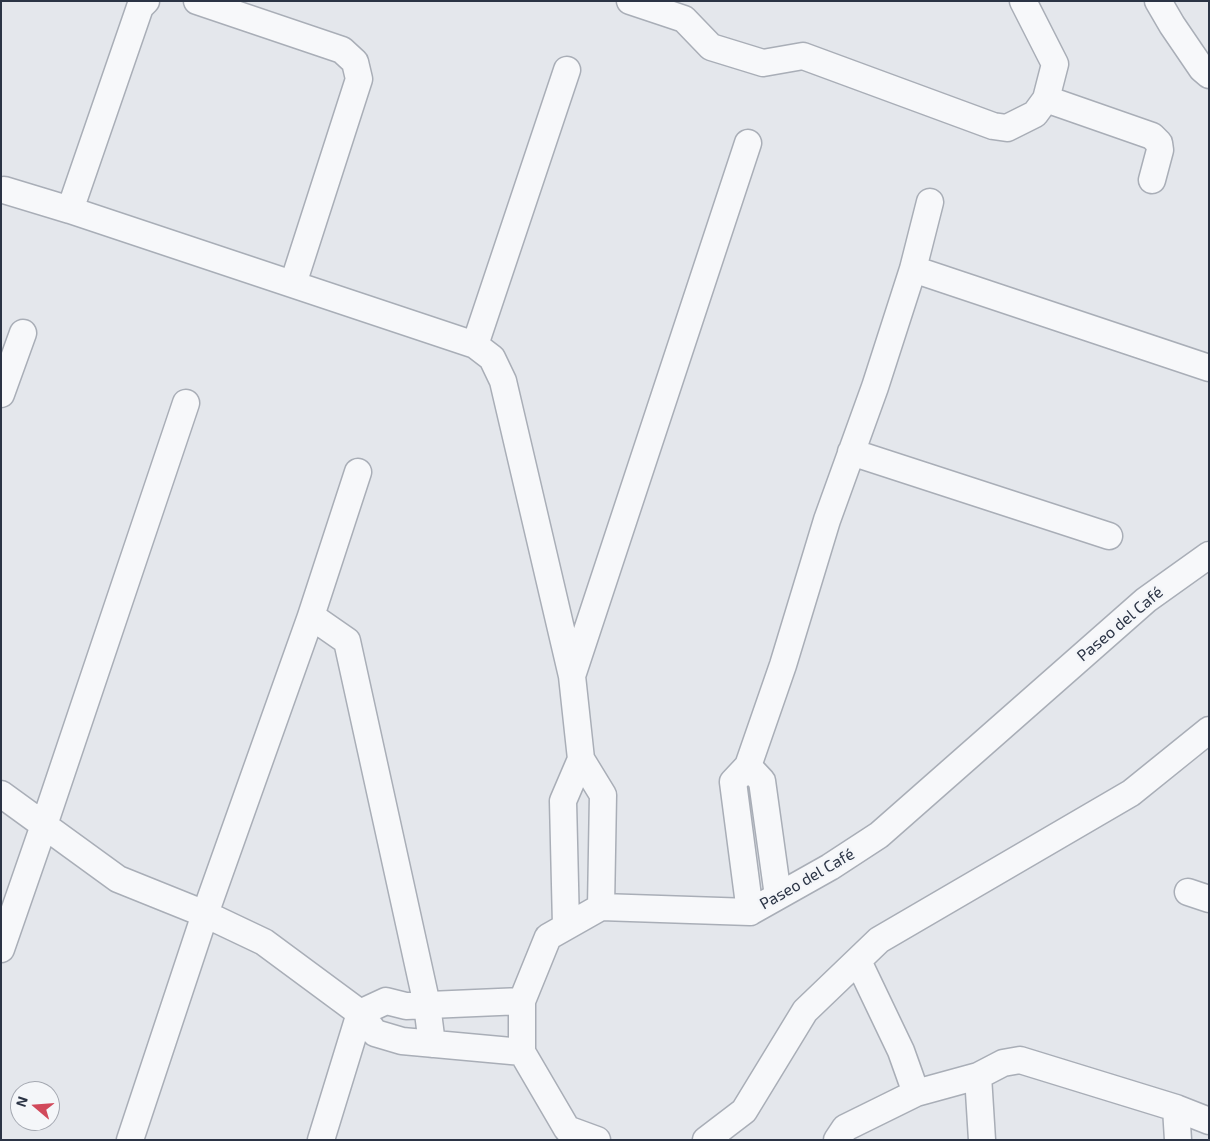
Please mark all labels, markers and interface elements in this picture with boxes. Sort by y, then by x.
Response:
street label: Paseo del Café [1073,583,1167,665]
street label: Paseo del Café [756,844,858,914]
north arrow [10,1081,60,1131]
text: N [12,1094,31,1109]

